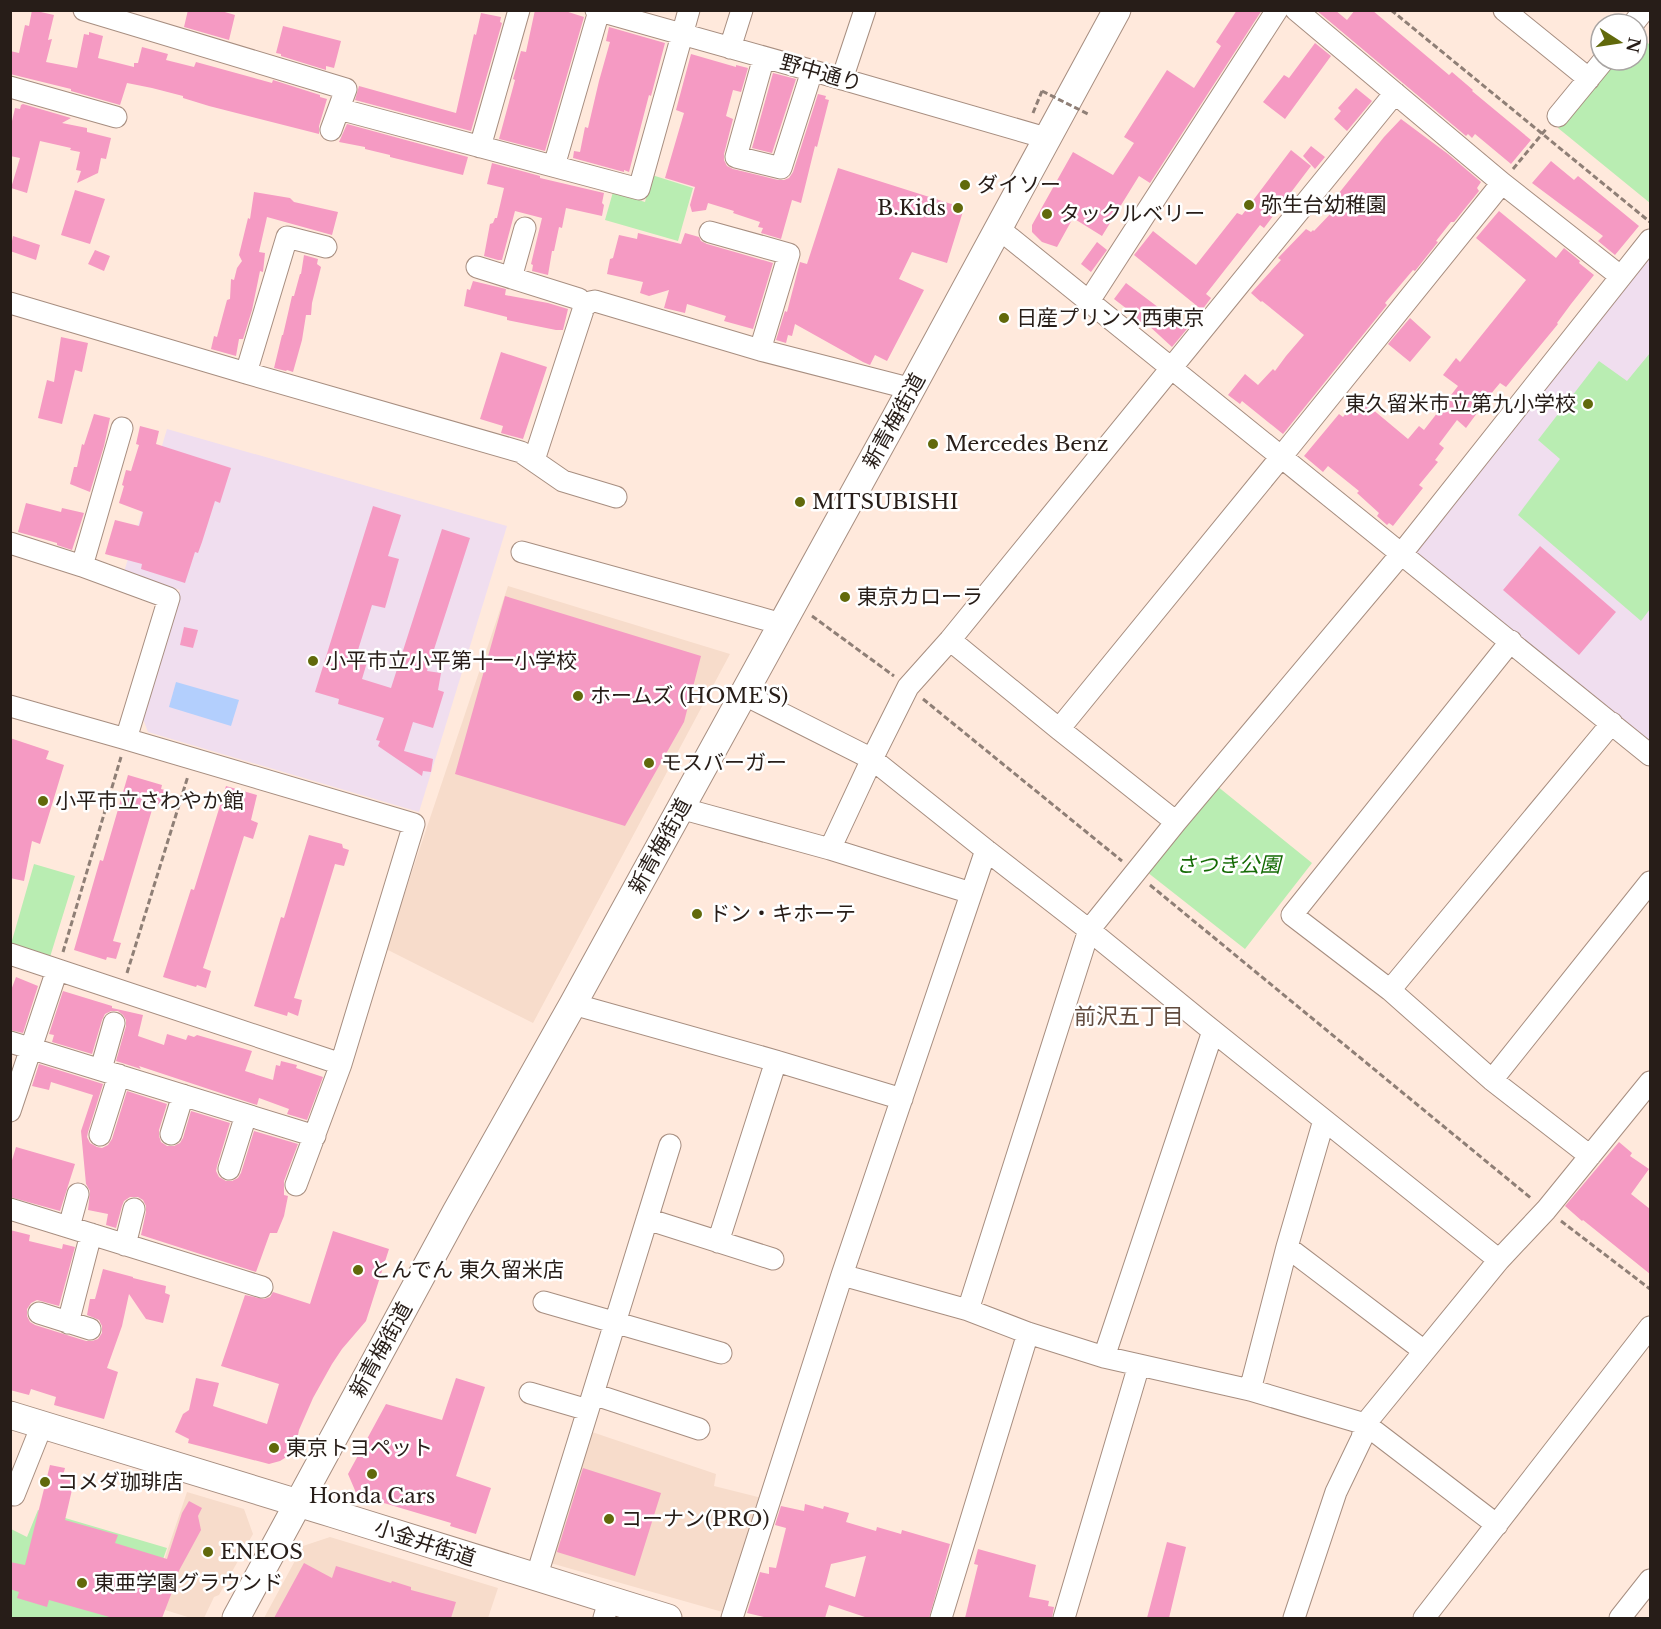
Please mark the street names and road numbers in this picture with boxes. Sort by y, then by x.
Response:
street label: 野中通り [777,49,865,97]
street label: 新青梅街道 [857,369,931,473]
street label: 新青梅街道 [623,794,697,898]
street label: 新青梅街道 [344,1298,418,1402]
street label: 小金井街道 [371,1514,479,1572]

